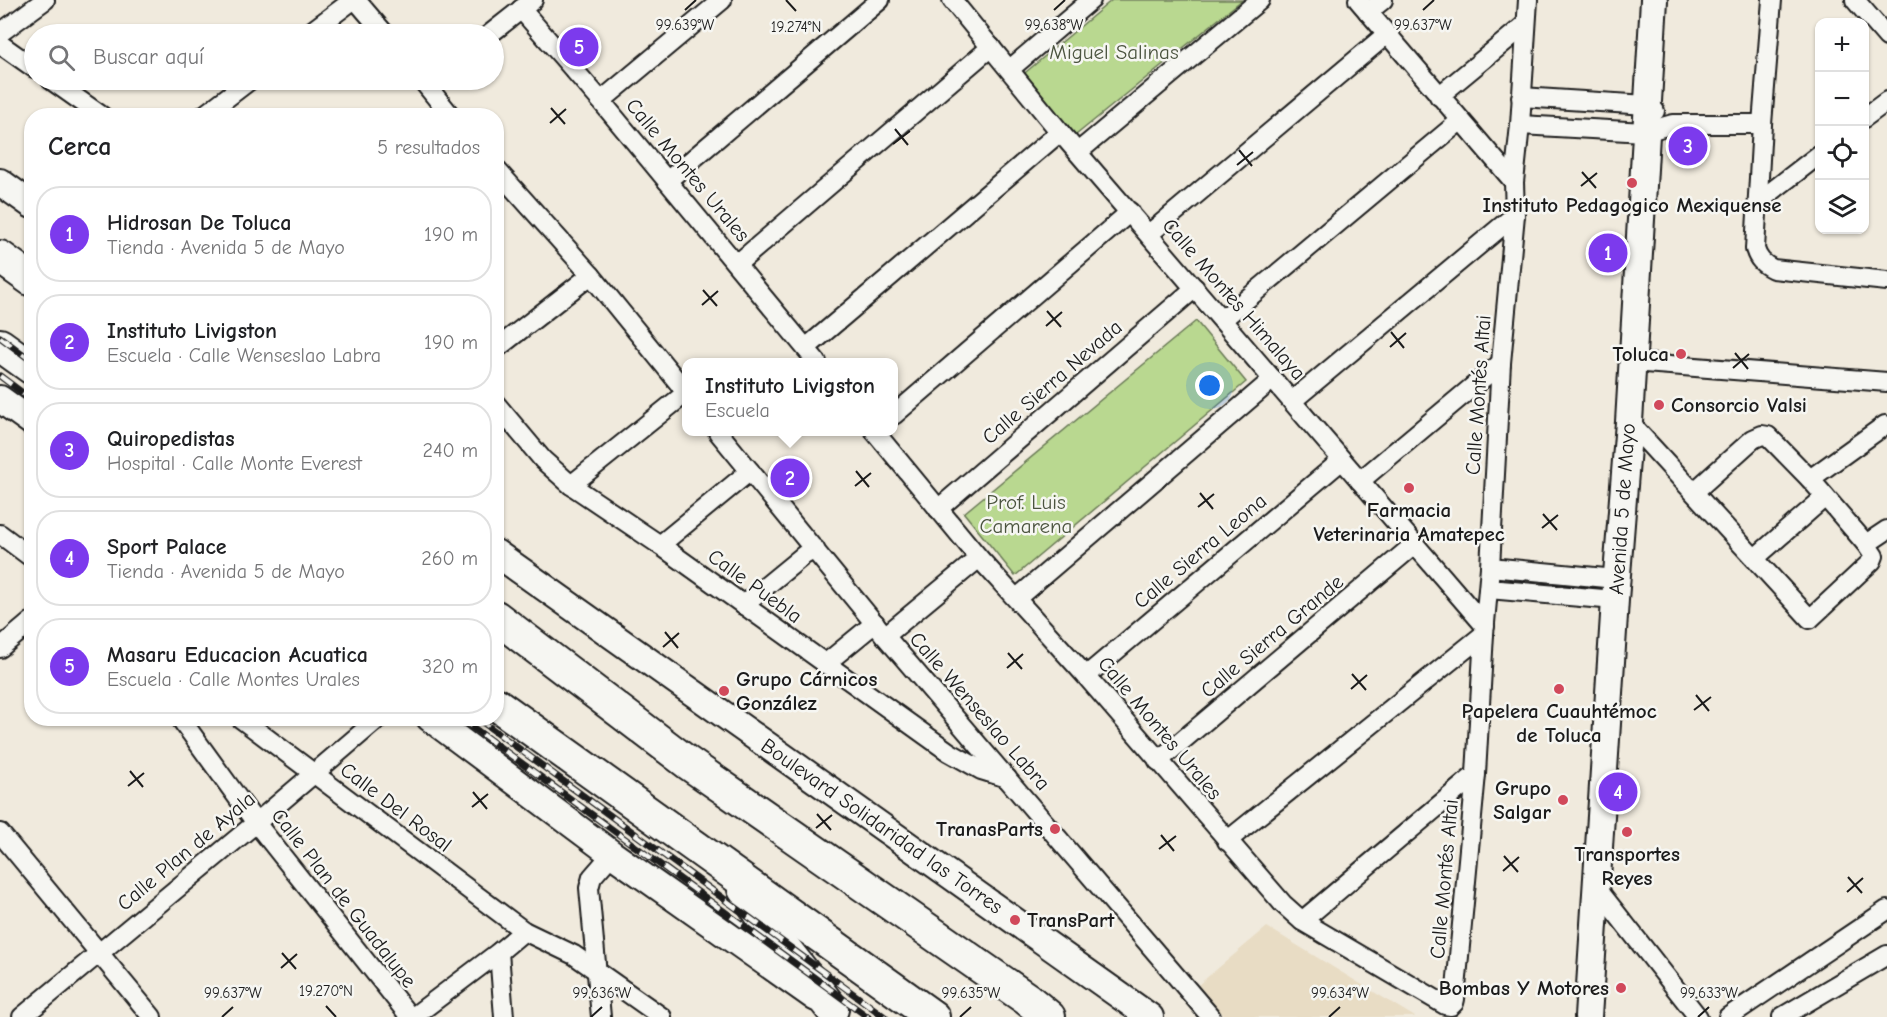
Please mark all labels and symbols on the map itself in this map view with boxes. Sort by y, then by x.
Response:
text: 99.639°W [656,16,714,34]
text: 99.638°W [1025,16,1083,34]
text: 99.637°W [1394,16,1452,34]
text: 19.274°N [771,18,821,36]
pin: 5 [560,24,598,70]
park label: Miguel Salinas [1049,40,1179,64]
street label: Calle Montes Urales [621,93,755,247]
pin: 3 [1668,124,1708,168]
marker: Instituto Pedagogico Mexiquense [1625,176,1639,190]
place label: Instituto Pedagogico Mexiquense [1482,193,1782,217]
street label: Calle Montes Himalaya [1157,213,1311,385]
pin: 1 [1588,230,1628,276]
street label: Calle Montés Altai [1460,314,1496,476]
street label: Calle Sierra Nevada [977,315,1127,449]
place label: Toluca [1612,342,1669,366]
marker: Toluca [1674,347,1688,361]
your location [1195,371,1224,400]
place label: Consorcio Valsi [1671,393,1807,417]
marker: Consorcio Valsi [1652,398,1666,412]
street label: Avenida 5 de Mayo [1604,422,1640,596]
pin: 2 [770,456,810,500]
marker: Farmacia Veterinaria Amatepec [1402,481,1416,495]
street label: Calle Sierra Leona [1129,489,1271,613]
park label: Prof. Luis Camarena [980,490,1072,538]
place label: Farmacia Veterinaria Amatepec [1313,498,1505,546]
street label: Calle Puebla [703,544,807,628]
street label: Calle Sierra Grande [1196,569,1348,703]
street label: Calle Wenseslao Labra [905,627,1055,795]
street label: Calle Montes Urales [1093,651,1227,805]
place label: Grupo Cárnicos González [736,667,877,715]
marker: Papelera Cuauhtémoc de Toluca [1552,682,1566,696]
marker: Grupo Cárnicos González [717,684,731,698]
place label: Papelera Cuauhtémoc de Toluca [1461,699,1657,747]
street label: Boulevard Solidaridad las Torres [757,733,1007,919]
street label: Calle Del Rosal [336,757,456,857]
pin: 4 [1598,770,1638,814]
place label: Grupo Salgar [1493,776,1552,824]
street label: Calle Plan de Ayala [112,786,260,916]
marker: Grupo Salgar [1556,793,1570,807]
street label: Calle Montés Altai [1425,798,1463,960]
street label: Calle Plan de Guadalupe [267,804,421,992]
place label: TranasParts [936,817,1043,841]
marker: TranasParts [1048,822,1062,836]
marker: Transportes Reyes [1620,825,1634,839]
place label: Transportes Reyes [1574,842,1680,890]
place label: TransPart [1027,908,1116,932]
marker: TransPart [1008,913,1022,927]
place label: Bombas Y Motores [1439,976,1609,1000]
marker: Bombas Y Motores [1614,981,1628,995]
text: 19.270°N [299,982,353,1000]
text: 99.637°W [204,984,262,1002]
text: 99.636°W [573,984,631,1002]
text: 99.635°W [942,984,1000,1002]
text: 99.634°W [1311,984,1369,1002]
text: 99.633°W [1680,984,1738,1002]

